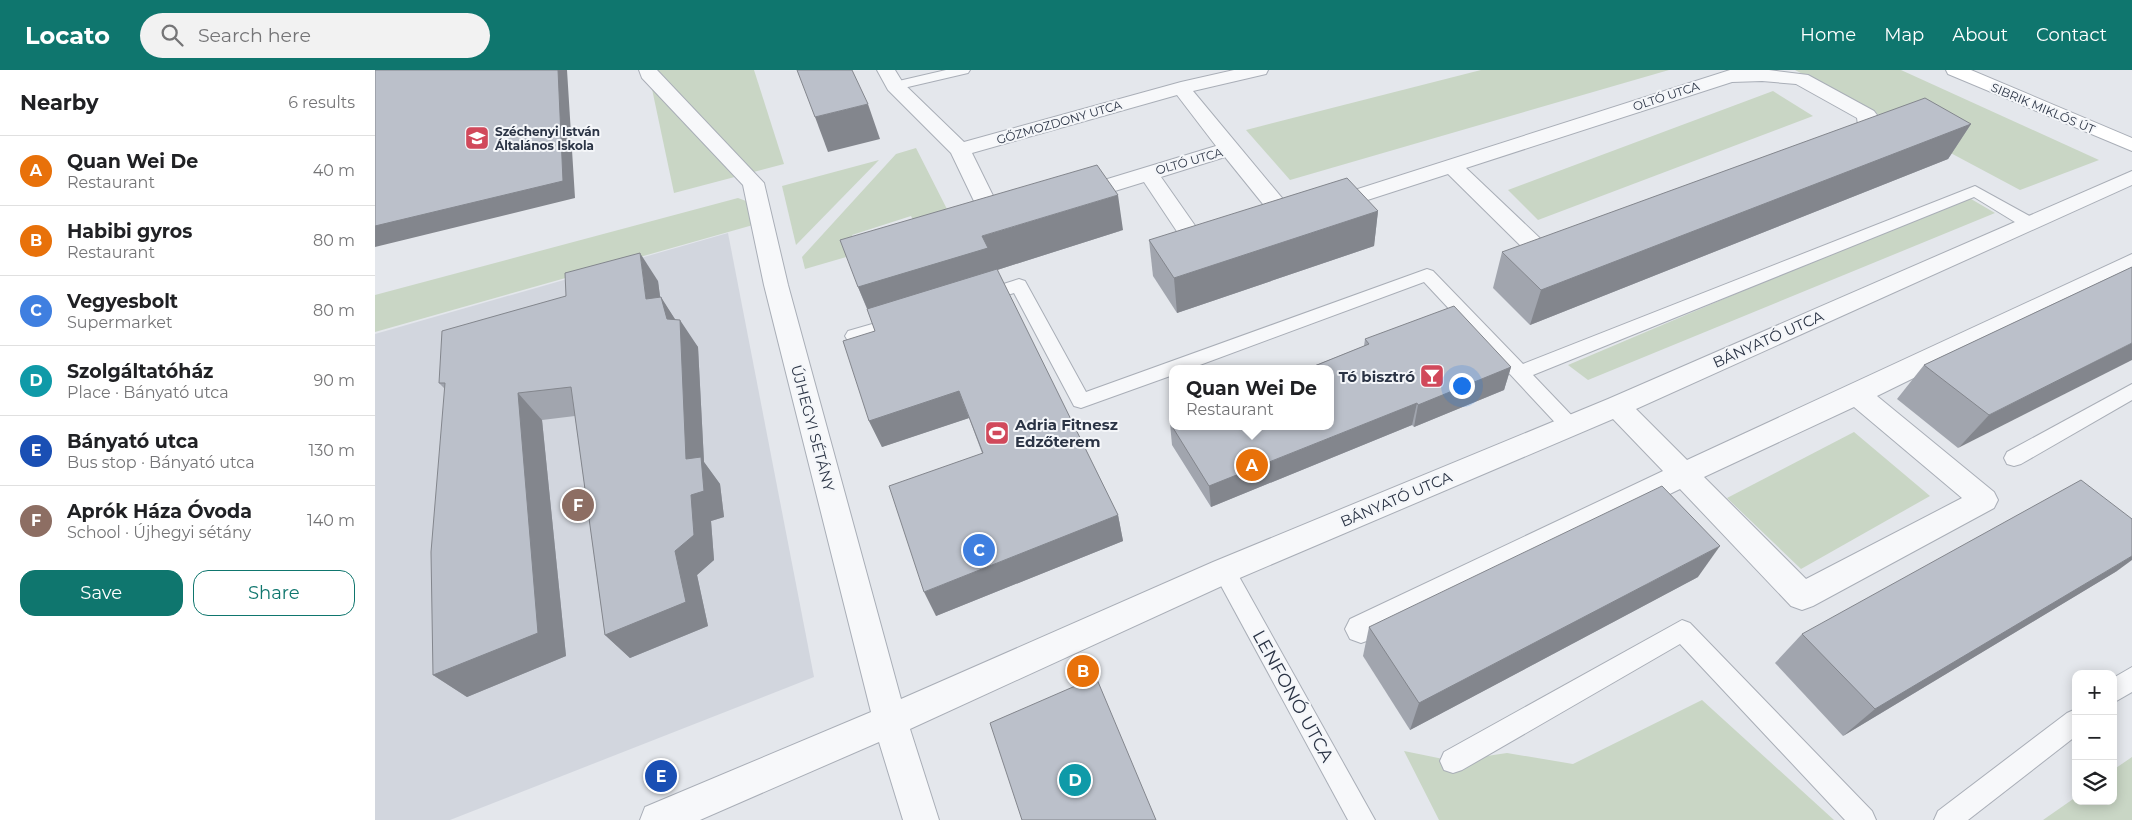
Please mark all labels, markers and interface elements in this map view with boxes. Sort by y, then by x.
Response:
search box [140,13,490,58]
text: Locato [25,21,110,50]
icon: search [158,21,186,49]
text: Search here [198,24,311,47]
text: Home [1800,24,1856,46]
text: Map [1884,24,1924,46]
text: About [1952,24,2008,46]
text: Contact [2036,24,2107,46]
street label: OLTÓ UTCA [1631,78,1702,114]
street label: SIBRIK MIKLÓS ÚT [1989,79,2097,137]
text: Nearby [20,90,99,115]
text: 6 results [288,93,355,112]
street label: GŐZMOZDONY UTCA [995,97,1124,147]
place label: Széchenyi István Általános Iskola [494,124,600,153]
school or university icon: Széchenyi István Általános Iskola [464,125,490,151]
street label: OLTÓ UTCA [1154,144,1225,178]
text: Quan Wei De [67,150,198,173]
text: A [30,161,42,180]
text: 40 m [313,161,355,180]
text: Restaurant [67,173,155,192]
text: Habibi gyros [67,220,192,243]
text: B [30,231,42,250]
text: 80 m [313,231,355,250]
text: Restaurant [67,243,155,262]
text: Vegyesbolt [67,290,178,313]
text: C [30,301,42,320]
text: 80 m [313,301,355,320]
street label: BÁNYATÓ UTCA [1710,306,1827,372]
text: Supermarket [67,313,173,332]
text: Szolgáltatóház [67,360,213,383]
street label: ÚJHEGYI SÉTÁNY [787,362,839,494]
bar icon: Tó bisztró [1419,363,1445,389]
popup [1169,365,1334,430]
place label: Tó bisztró [1339,367,1415,386]
text: D [29,371,43,390]
text: 90 m [313,371,355,390]
your location [1449,373,1475,399]
text: Quan Wei De [1186,377,1317,400]
text: Place · Bányató utca [67,383,229,402]
text: Restaurant [1186,400,1274,419]
place label: Adria Fitnesz Edzőterem [1014,415,1118,451]
sports icon: Adria Fitnesz Edzőterem [984,420,1010,446]
text: Bányató utca [67,430,199,453]
text: E [31,441,41,460]
text: 130 m [308,441,355,460]
pin: A [1236,446,1268,484]
text: Bus stop · Bányató utca [67,453,255,472]
street label: BÁNYATÓ UTCA [1337,467,1455,531]
pin: F [562,486,594,524]
text: Aprók Háza Óvoda [67,500,252,523]
text: F [31,511,41,530]
text: 140 m [307,511,355,530]
text: School · Újhegyi sétány [67,523,251,542]
pin: C [963,531,995,569]
button: Save [20,570,183,616]
button: Share [193,570,355,616]
street label: LENFONÓ UTCA [1248,626,1338,766]
pin: B [1067,652,1099,690]
map controls [2072,670,2117,805]
button: + [2072,670,2117,715]
button: − [2072,715,2117,760]
pin: E [645,757,677,795]
button: layers [2072,760,2117,805]
pin: D [1059,761,1091,799]

